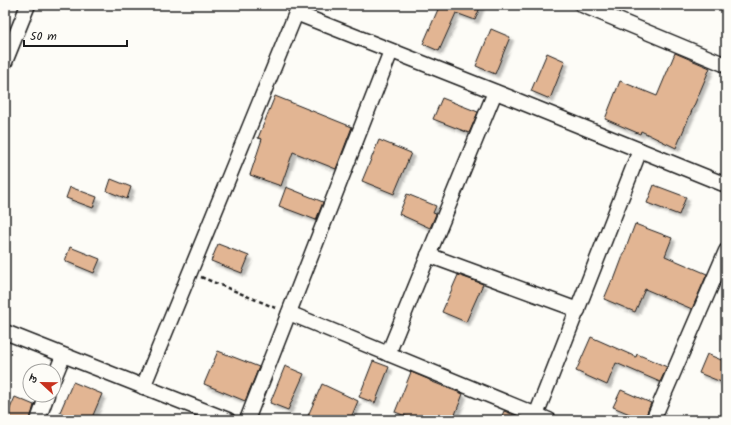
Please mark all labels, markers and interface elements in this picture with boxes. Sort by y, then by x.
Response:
scale bar [24,22,127,48]
text: 50 m [30,27,57,46]
north arrow [22,363,62,403]
text: उ [24,371,44,386]

